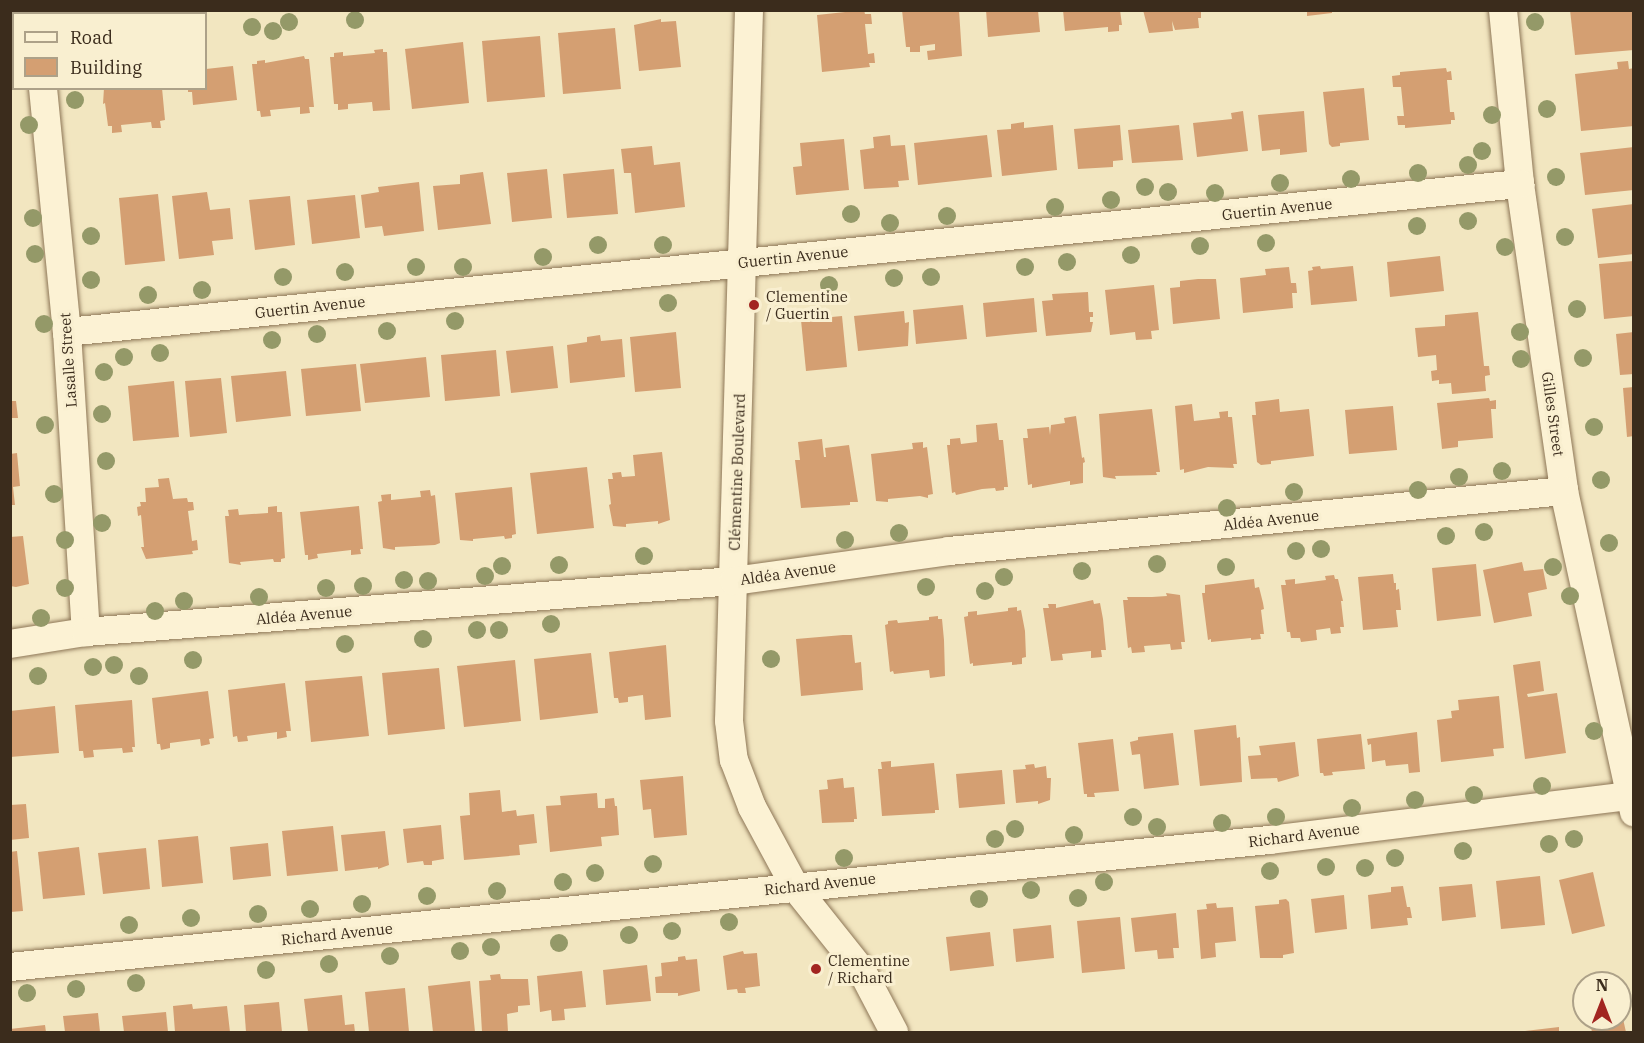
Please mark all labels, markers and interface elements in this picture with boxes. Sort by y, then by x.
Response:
legend [12,12,207,90]
text: Road [70,26,113,49]
text: Building [70,56,142,79]
street label: Guertin Avenue [1221,194,1333,224]
street label: Guertin Avenue [737,242,849,272]
place label: Clementine / Guertin [766,287,848,322]
street label: Guertin Avenue [254,292,366,322]
marker: Clementine / Guertin [747,298,761,312]
street label: Lasalle Street [56,312,80,408]
street label: Gilles Street [1538,370,1568,458]
street label: Clémentine Boulevard [725,393,749,551]
street label: Aldéa Avenue [1222,506,1320,534]
street label: Aldéa Avenue [739,557,837,589]
street label: Aldéa Avenue [255,602,353,628]
street label: Richard Avenue [1247,819,1361,851]
street label: Richard Avenue [763,869,877,899]
street label: Richard Avenue [280,919,394,949]
place label: Clementine / Richard [828,951,910,986]
marker: Clementine / Richard [809,962,823,976]
north arrow [1572,971,1632,1031]
text: N [1596,975,1608,995]

